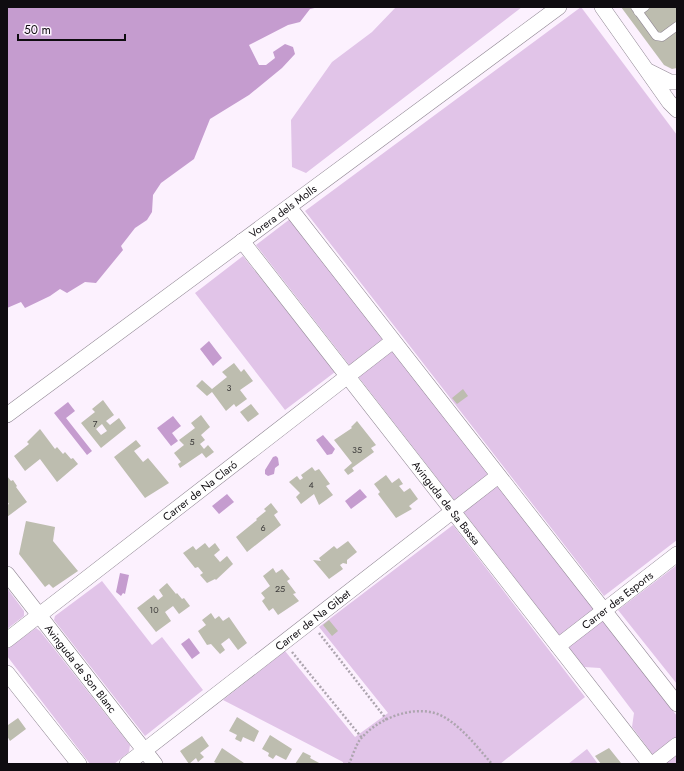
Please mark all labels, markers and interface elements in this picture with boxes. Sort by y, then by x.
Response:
scale bar [18,16,125,42]
text: 50 m [24,21,51,39]
street label: Vorera dels Molls [246,180,321,242]
house number: 3 [227,381,232,394]
house number: 7 [93,417,98,430]
house number: 5 [189,435,195,448]
house number: 35 [352,443,362,456]
street label: Carrer de Na Claró [159,457,241,525]
street label: Avinguda de Sa Bassa [408,457,484,548]
house number: 4 [308,478,314,491]
house number: 6 [260,521,266,534]
street label: Carrer des Esports [578,567,657,633]
house number: 25 [275,582,285,595]
street label: Carrer de Na Gibet [272,585,354,654]
house number: 10 [149,603,159,616]
street label: Avinguda de Son Blanc [41,621,120,716]

